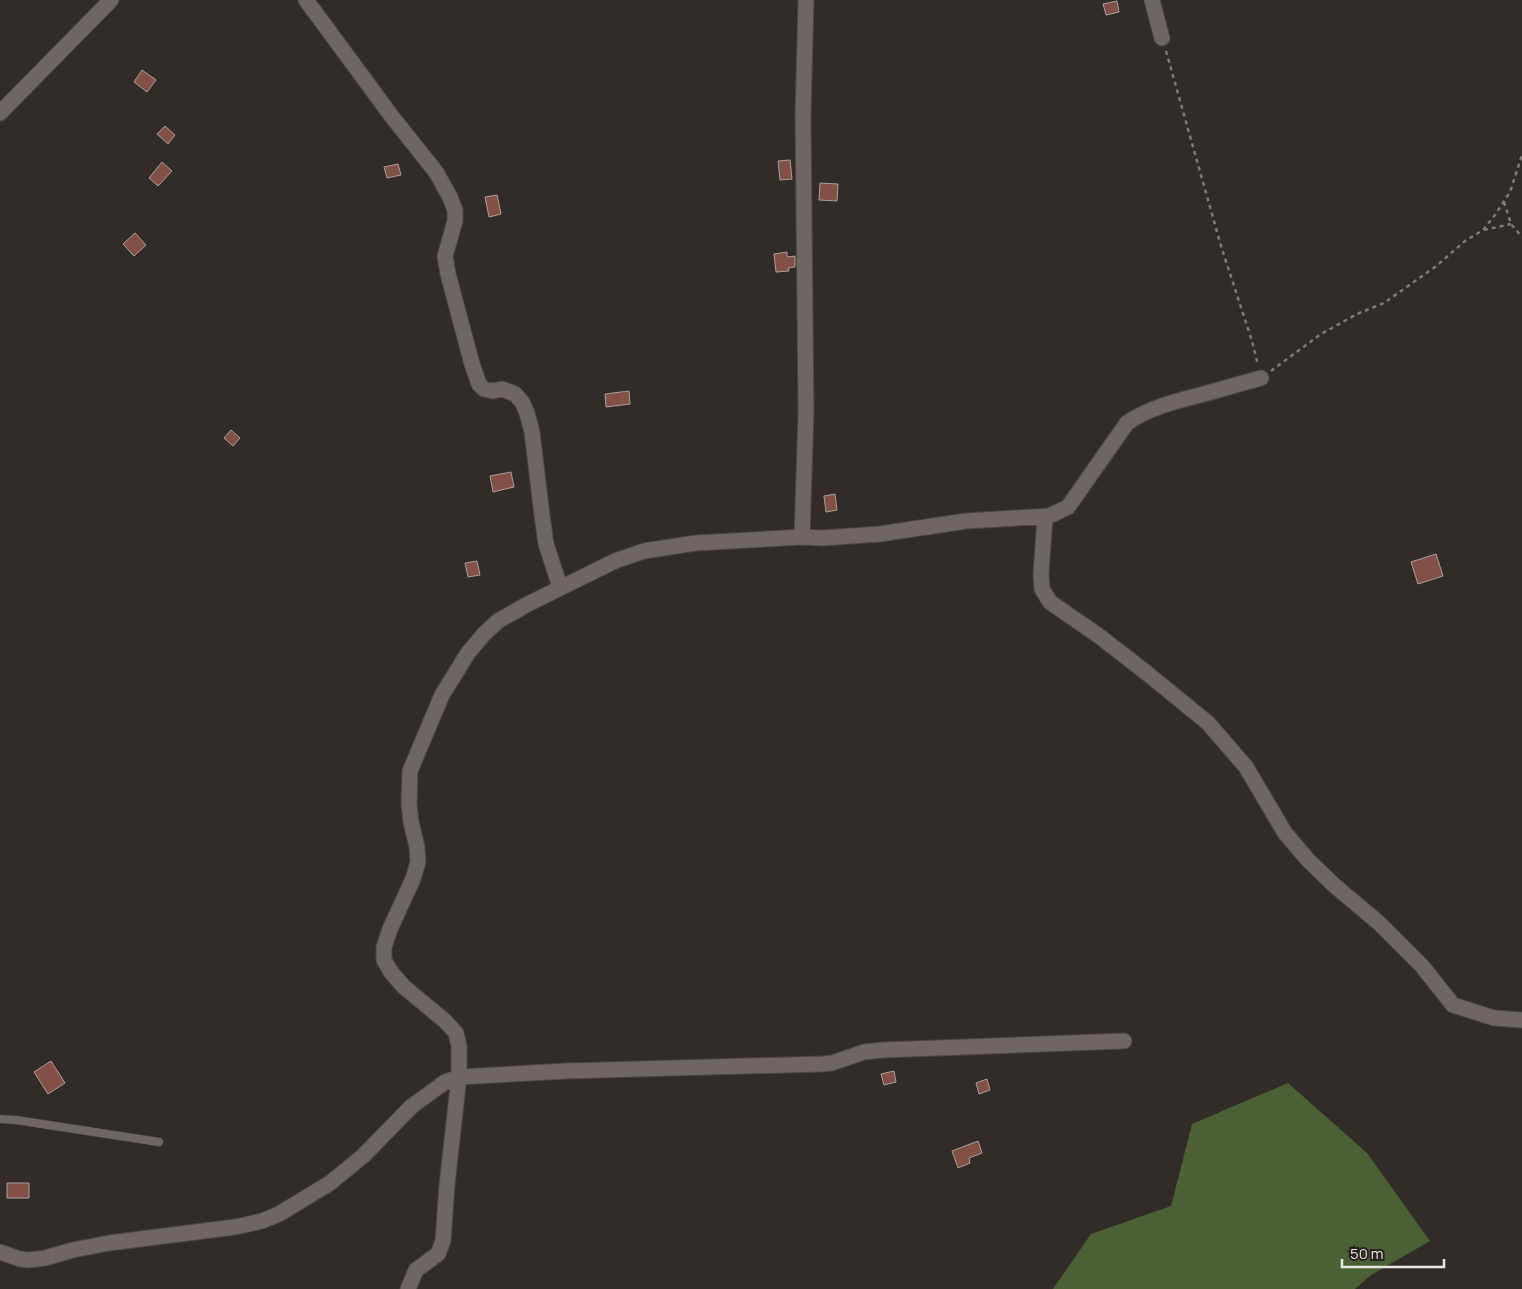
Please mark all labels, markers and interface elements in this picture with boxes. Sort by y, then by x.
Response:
scale bar [1342,1236,1444,1268]
text: 50 m [1350,1243,1384,1264]

